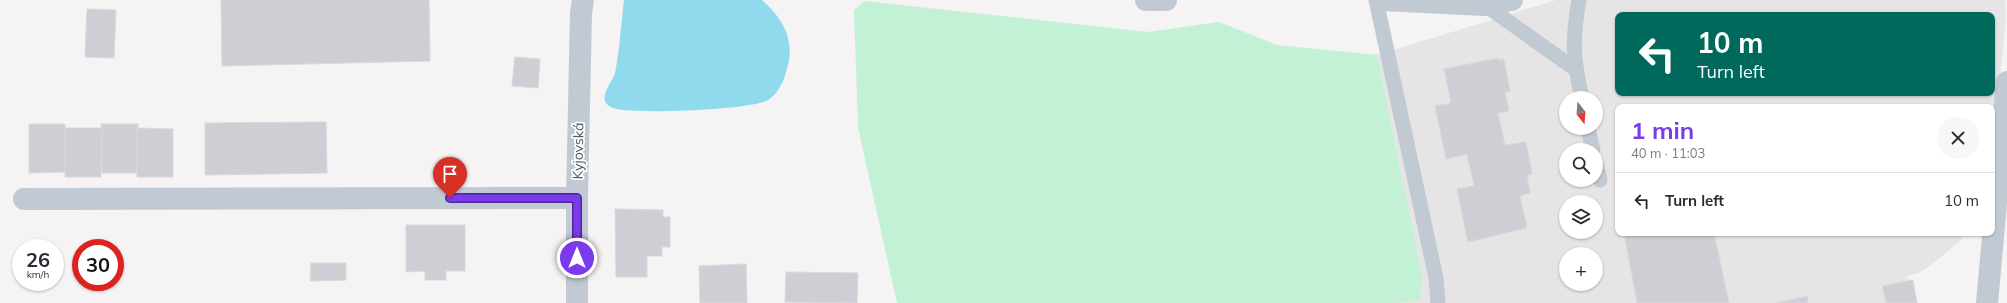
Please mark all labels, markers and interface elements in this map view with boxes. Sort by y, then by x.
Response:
text: 10 m [1697,25,1763,60]
icon: left [1631,28,1683,80]
text: Turn left [1697,60,1765,83]
north arrow [1559,91,1603,135]
map controls [1559,91,1603,291]
text: 1 min [1631,115,1694,145]
button: close [1937,117,1979,159]
street label: Kyjovská [569,122,587,180]
button: search [1559,143,1603,187]
text: 40 m · 11:03 [1631,145,1705,161]
pin [433,157,467,198]
icon: arrive [439,163,461,185]
icon: left [1631,190,1653,212]
text: Turn left [1665,191,1724,210]
text: 10 m [1944,191,1979,210]
button: layers [1559,195,1603,239]
position arrow [556,237,598,279]
speed limit sign: 30 [72,239,124,291]
text: 26 [26,247,50,272]
button: + [1559,247,1603,291]
text: km/h [27,268,49,281]

